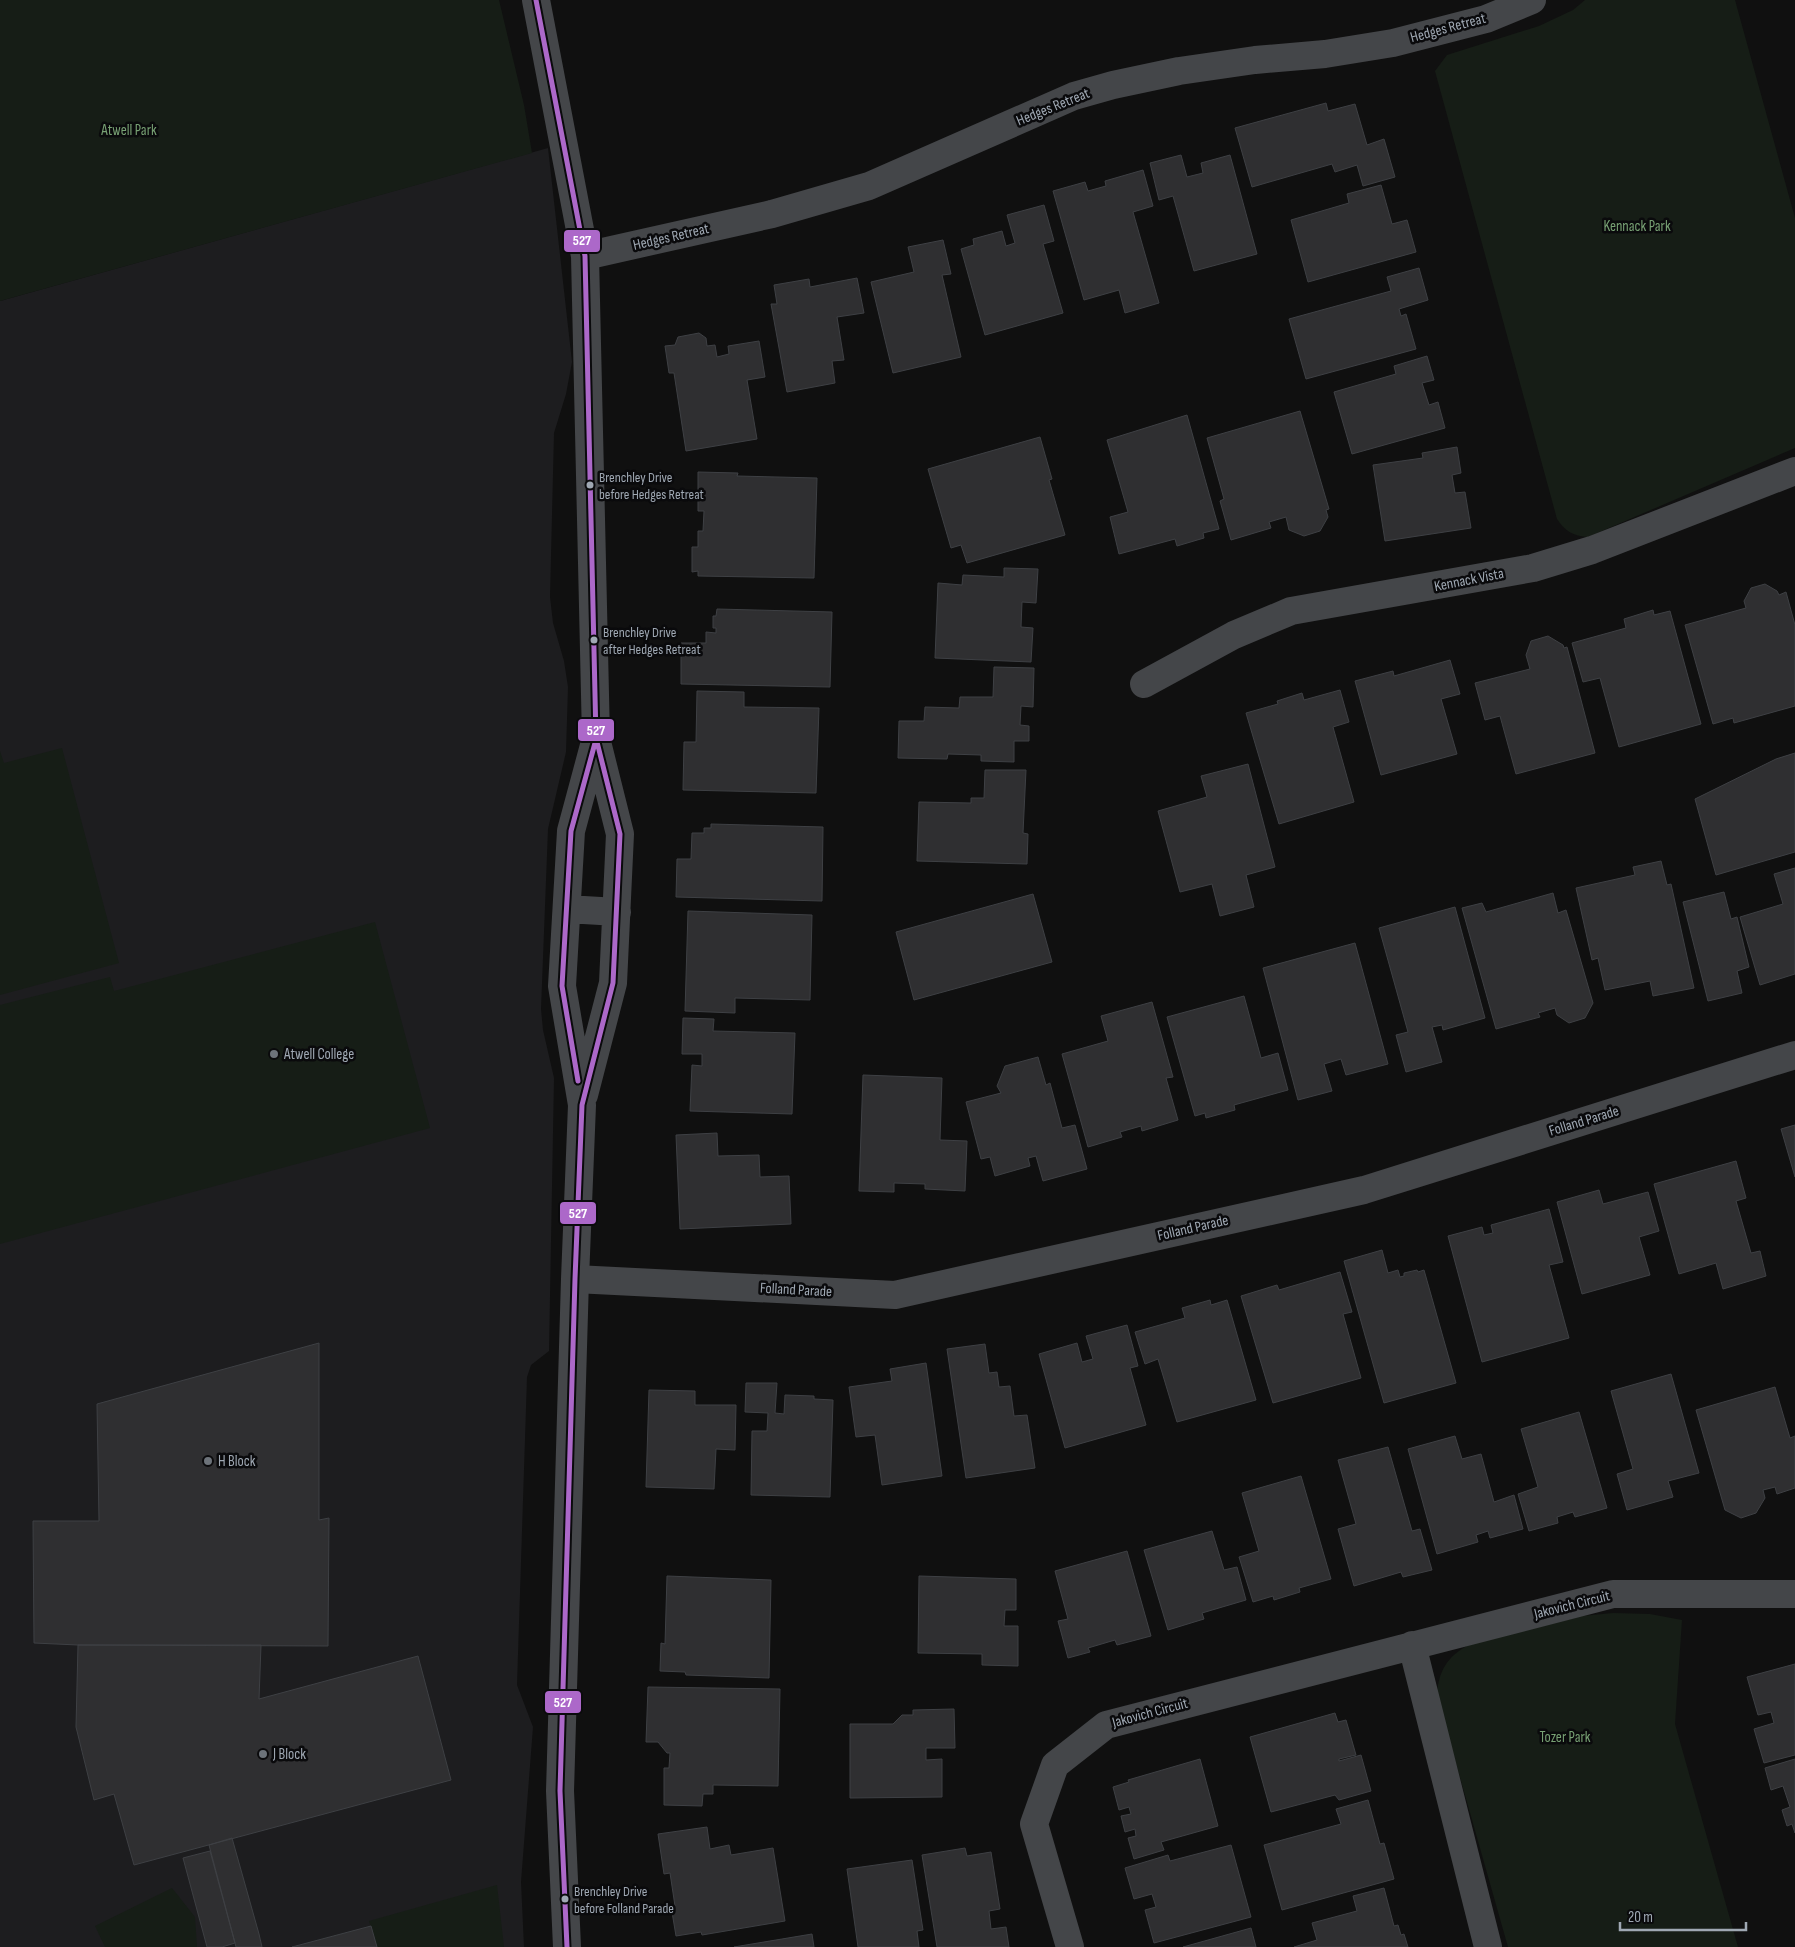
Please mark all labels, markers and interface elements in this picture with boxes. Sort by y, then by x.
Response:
street label: Hedges Retreat [1408,9,1488,47]
street label: Hedges Retreat [1014,84,1093,130]
park label: Atwell Park [100,121,157,140]
park label: Kennack Park [1603,217,1671,236]
street label: Hedges Retreat [631,219,711,255]
line badge: 527 [563,229,601,253]
text: 527 [573,232,592,249]
place label: Brenchley Drive before Hedges Retreat [599,469,704,503]
marker: Brenchley Drive before Hedges Retreat [585,480,595,490]
street label: Kennack Vista [1433,564,1506,596]
place label: Brenchley Drive after Hedges Retreat [603,624,701,658]
marker: Brenchley Drive after Hedges Retreat [589,635,599,645]
line badge: 527 [577,718,615,742]
text: 527 [587,722,606,739]
place label: Atwell College [283,1045,354,1064]
marker: Atwell College [268,1048,280,1060]
street label: Folland Parade [1547,1101,1621,1141]
line badge: 527 [559,1201,597,1225]
text: 527 [569,1205,588,1222]
street label: Folland Parade [1156,1211,1230,1245]
street label: Folland Parade [759,1279,833,1301]
place label: H Block [218,1452,256,1471]
marker: H Block [202,1455,214,1467]
street label: Jakovich Circuit [1531,1586,1612,1624]
line badge: 527 [544,1690,582,1714]
text: 527 [554,1694,573,1711]
street label: Jakovich Circuit [1109,1694,1190,1732]
park label: Tozer Park [1539,1728,1591,1747]
place label: J Block [272,1745,306,1764]
marker: J Block [257,1748,269,1760]
place label: Brenchley Drive before Folland Parade [574,1883,674,1917]
marker: Brenchley Drive before Folland Parade [560,1894,570,1904]
scale bar [1620,1900,1746,1932]
text: 20 m [1628,1908,1653,1927]

